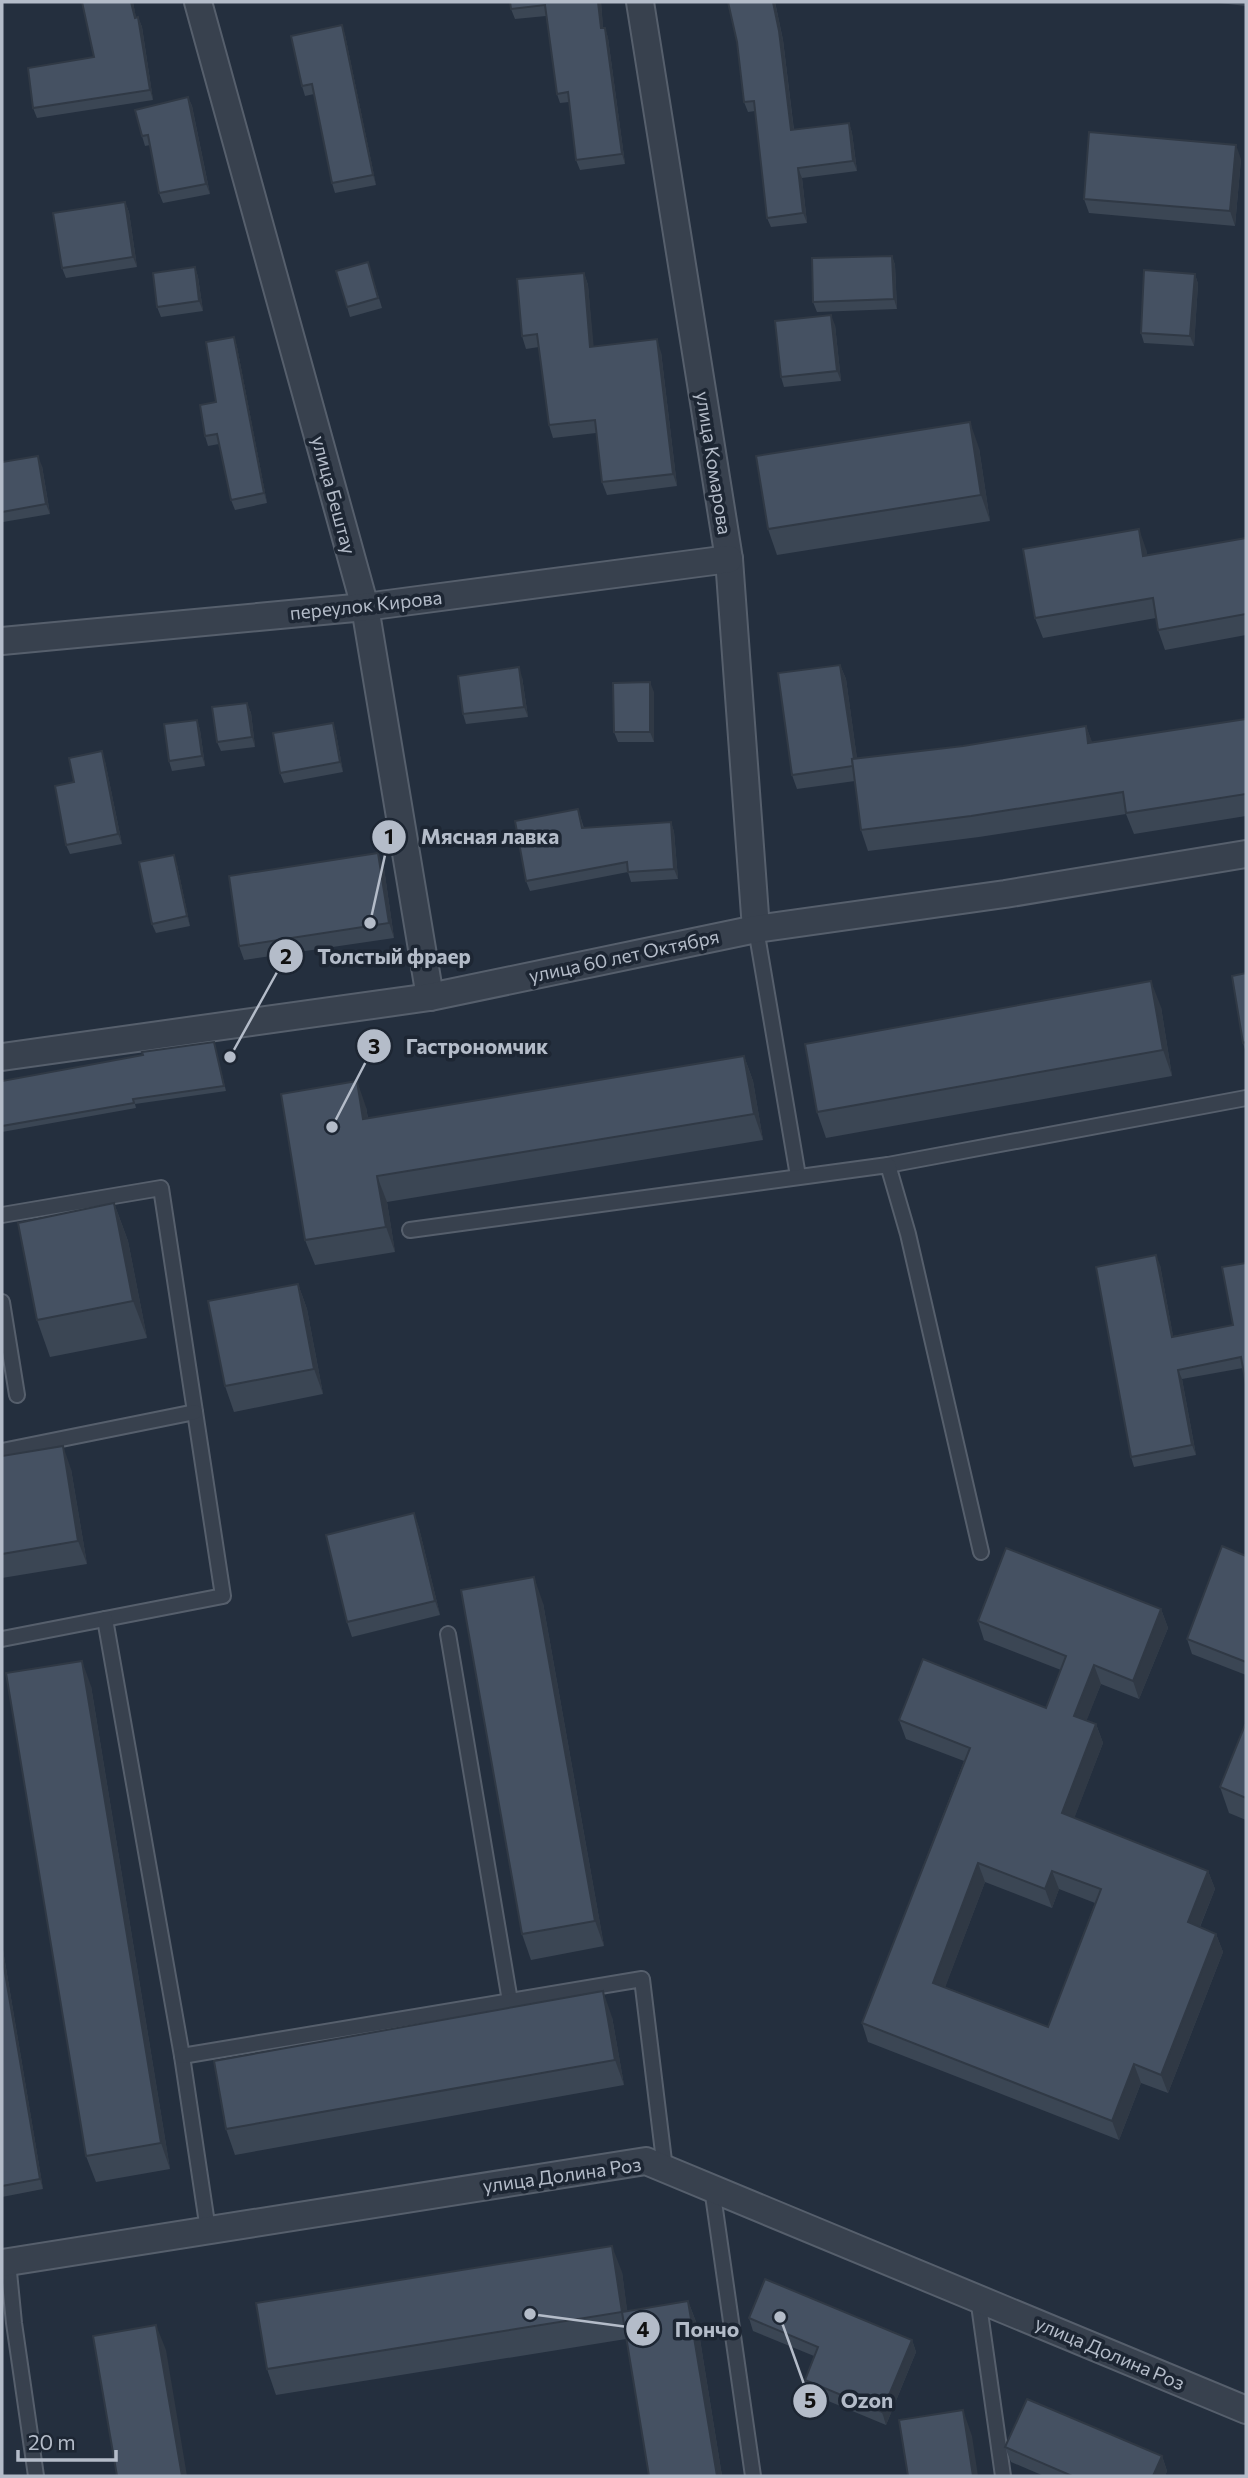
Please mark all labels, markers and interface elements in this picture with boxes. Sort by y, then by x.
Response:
street label: улица Комарова [692,390,737,536]
street label: улица Бештау [308,433,361,557]
street label: переулок Кирова [289,585,443,624]
callout: Мясная лавка [372,816,574,858]
text: 1 [384,823,394,848]
text: Мясная лавка [421,823,559,848]
street label: улица 60 лет Октября [527,924,721,987]
callout: Толстый фраер [268,935,485,977]
text: 2 [280,943,292,968]
text: Толстый фраер [317,943,471,968]
callout: Гастрономчик [357,1025,562,1067]
text: 3 [368,1033,380,1058]
text: Гастрономчик [406,1033,548,1058]
street label: улица Долина Роз [481,2152,643,2197]
callout: Пончо [626,2308,753,2350]
street label: улица Долина Роз [1032,2311,1188,2394]
text: 4 [637,2316,650,2341]
text: Пончо [675,2316,739,2341]
callout: Ozon [792,2380,908,2422]
text: 5 [804,2387,816,2412]
text: Ozon [841,2387,893,2412]
scale bar [18,2418,116,2462]
text: 20 m [28,2429,76,2454]

